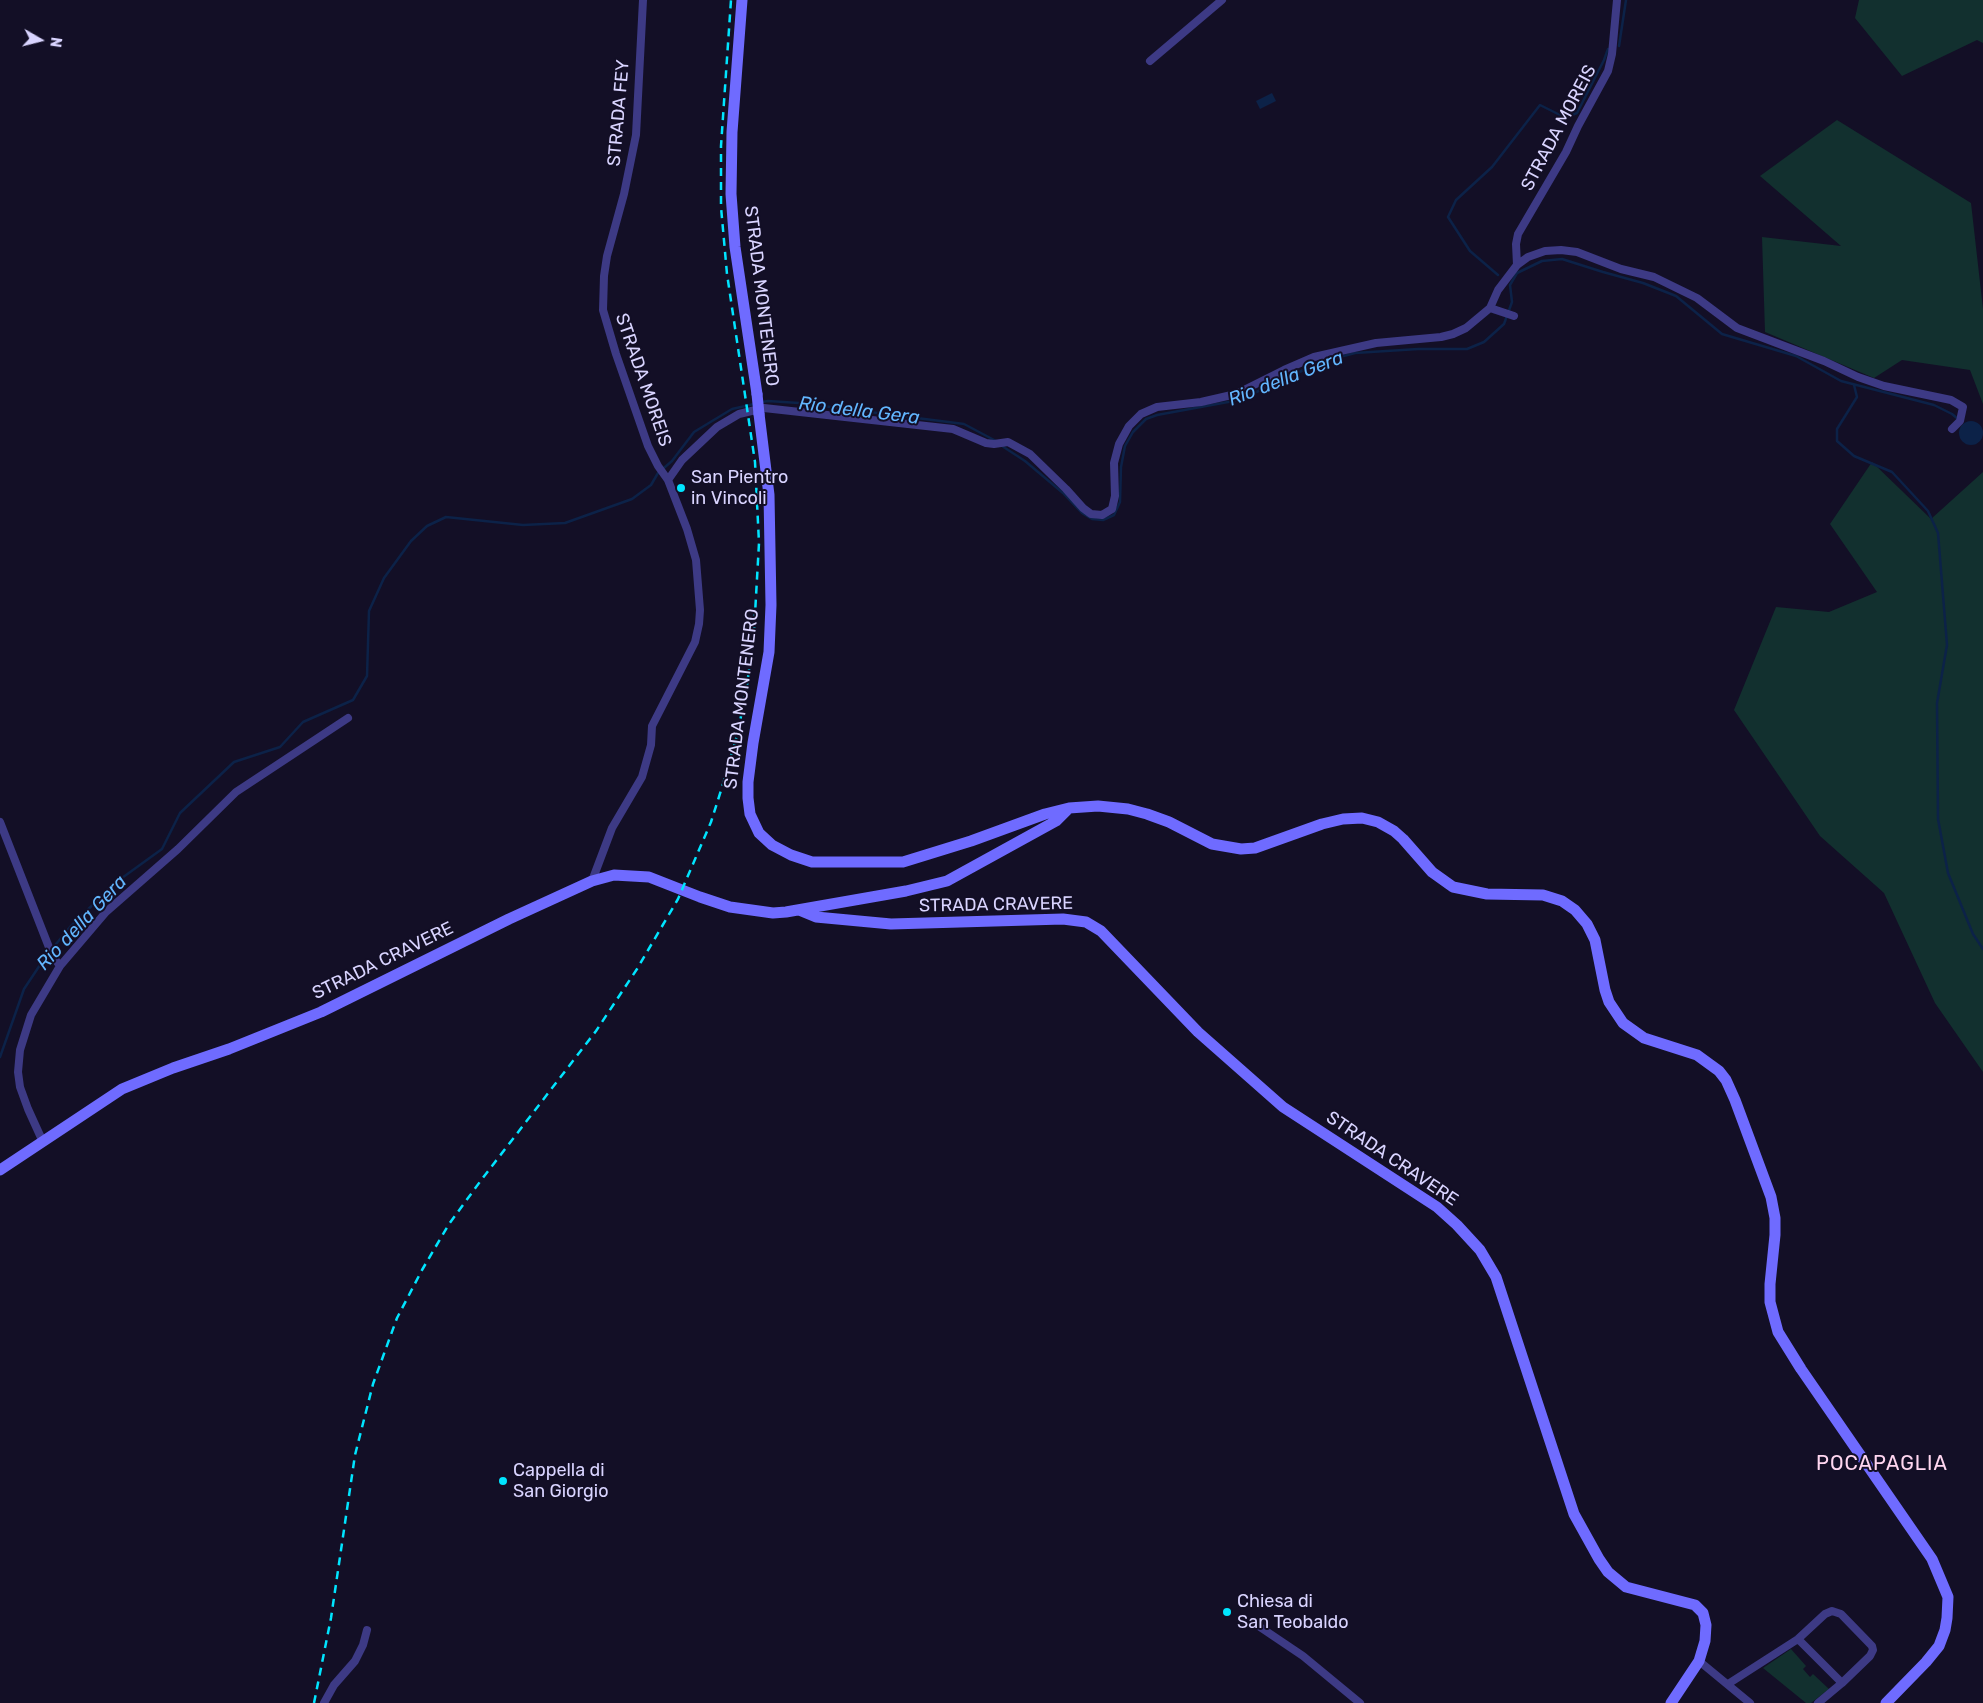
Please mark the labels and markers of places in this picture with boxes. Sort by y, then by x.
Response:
place label: San Pientro in Vincoli [691,467,788,509]
marker: San Pientro in Vincoli [675,482,687,494]
place label: Cappella di San Giorgio [513,1460,608,1502]
marker: Cappella di San Giorgio [497,1475,509,1487]
place label: Chiesa di San Teobaldo [1237,1591,1349,1634]
marker: Chiesa di San Teobaldo [1221,1606,1233,1618]

